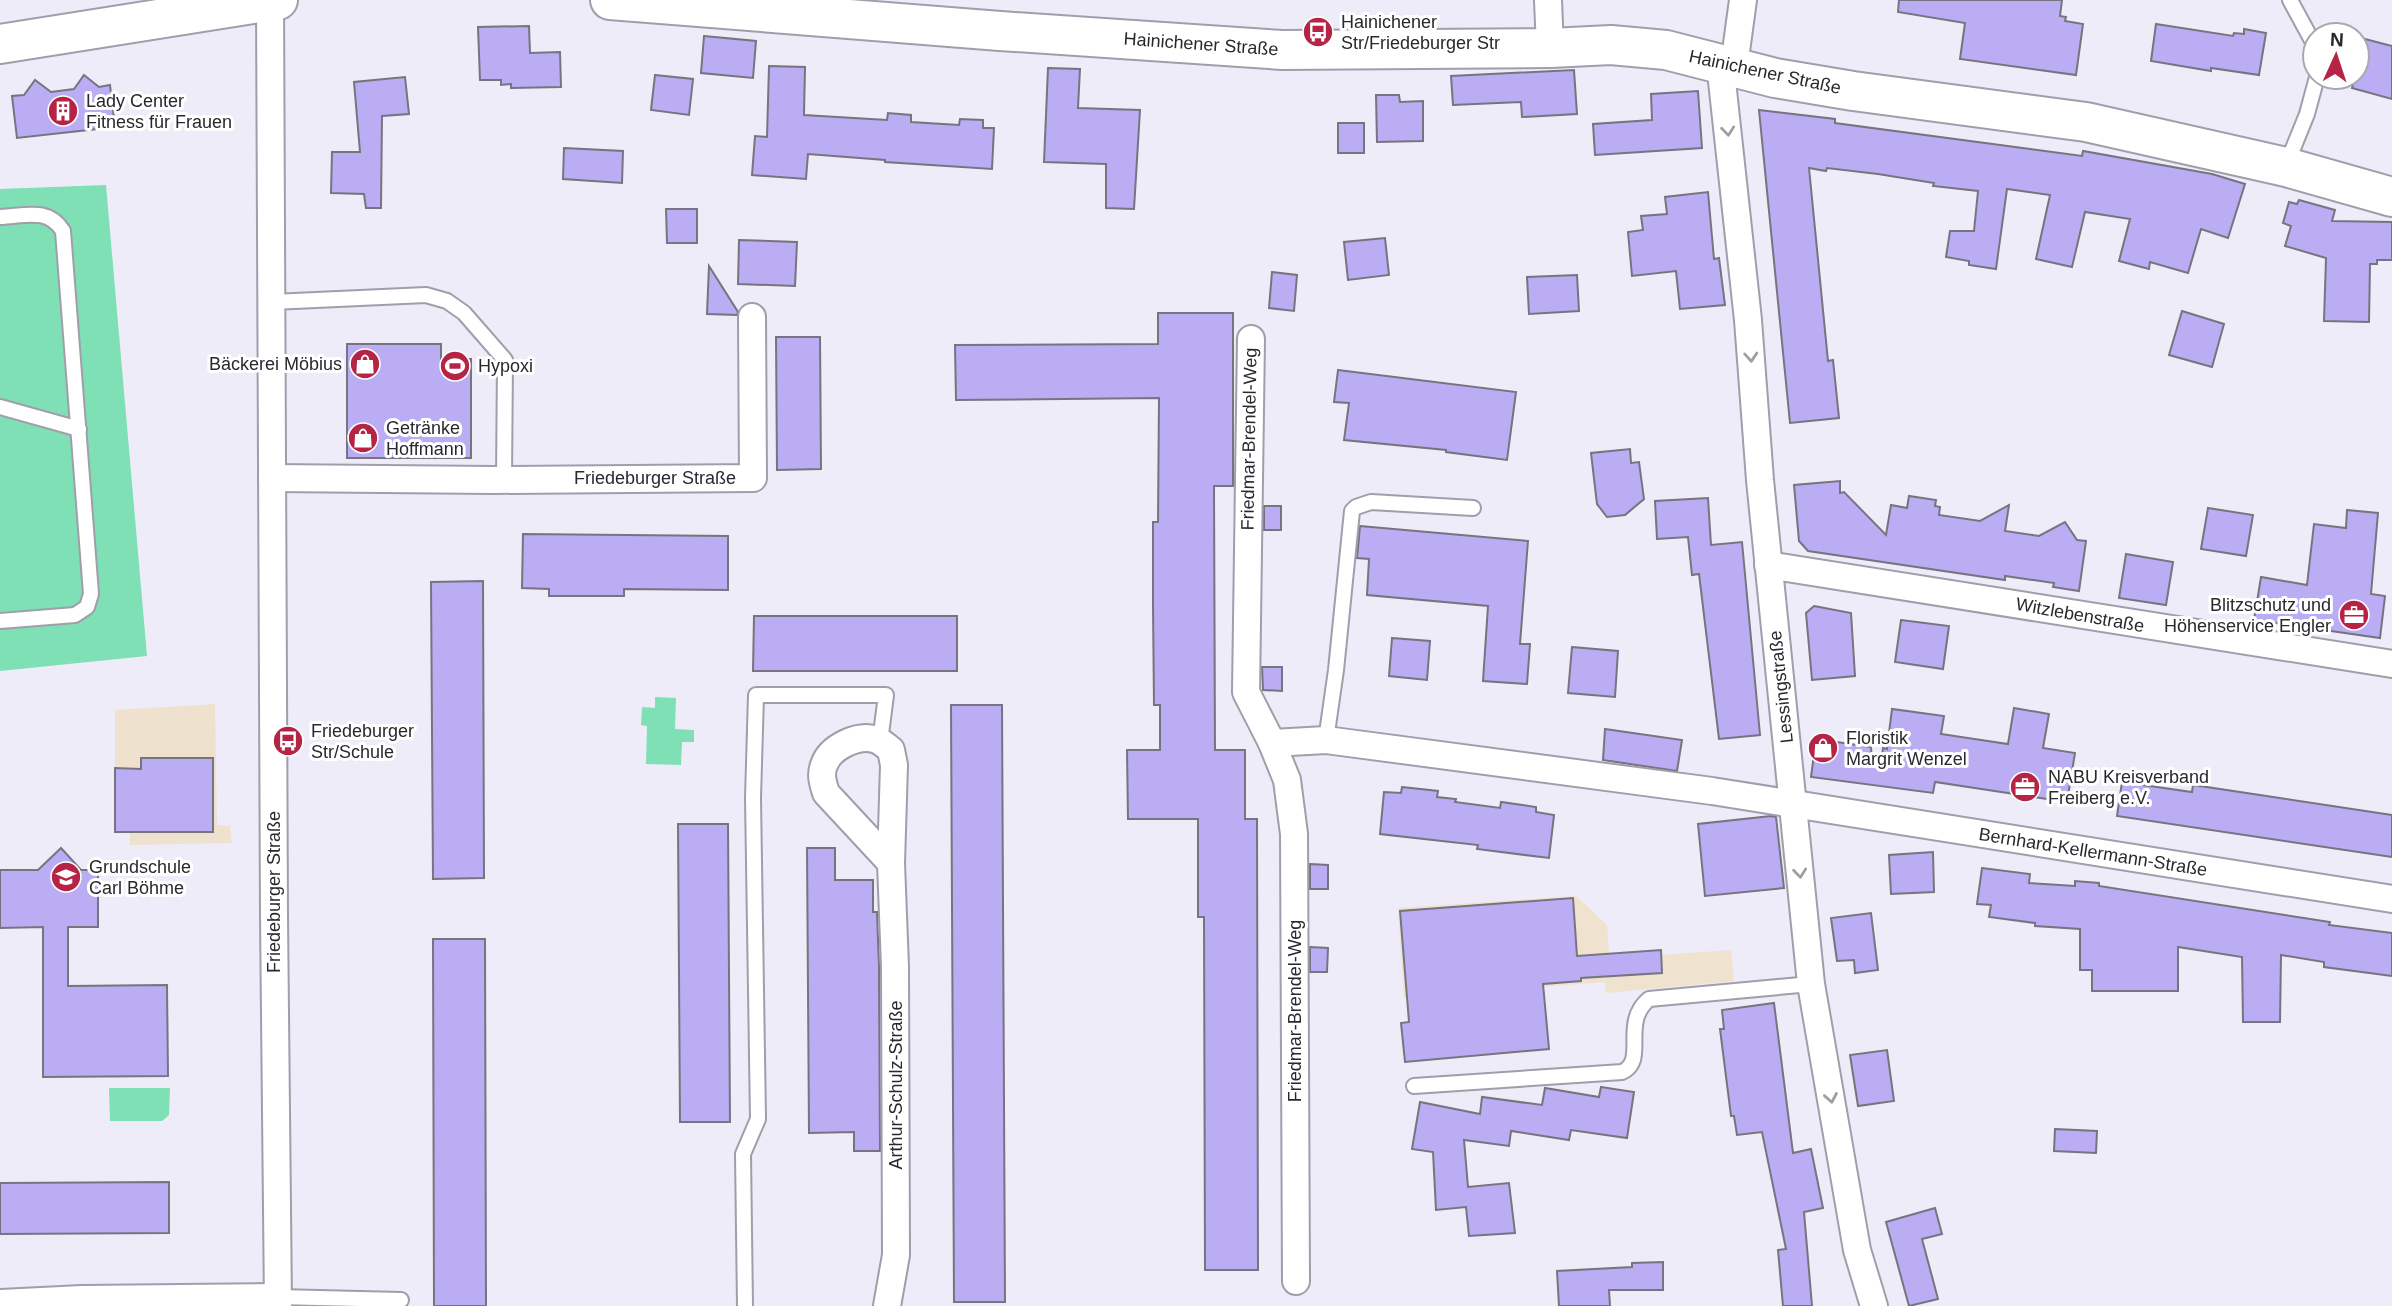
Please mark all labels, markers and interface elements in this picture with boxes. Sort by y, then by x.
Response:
place label: Hainichener Str/Friedeburger Str [1341,12,1500,53]
bus stop icon: Hainichener Str/Friedeburger Str [1301,15,1335,49]
north arrow [2301,21,2371,91]
street label: Hainichener Straße [1123,29,1279,59]
text: N [2329,29,2344,50]
street label: Hainichener Straße [1687,46,1843,98]
place label: Lady Center Fitness für Frauen [86,91,232,132]
building icon: Lady Center Fitness für Frauen [46,94,80,128]
one-way arrow [1720,125,1735,137]
shop icon: Bäckerei Möbius [348,347,382,381]
street label: Friedmar-Brendel-Weg [1237,347,1261,531]
sports icon: Hypoxi [438,349,472,383]
one-way arrow [1743,352,1758,363]
place label: Bäckerei Möbius [209,354,342,374]
place label: Hypoxi [478,356,533,376]
place label: Getränke Hoffmann [386,418,464,459]
shop icon: Getränke Hoffmann [346,421,380,455]
street label: Friedeburger Straße [574,468,736,488]
street label: Witzlebenstraße [2014,594,2146,636]
place label: Blitzschutz und Höhenservice Engler [2164,595,2331,636]
office icon: Blitzschutz und Höhenservice Engler [2337,598,2371,632]
street label: Lessingstraße [1765,630,1797,744]
place label: Friedeburger Str/Schule [311,721,414,762]
bus stop icon: Friedeburger Str/Schule [271,724,305,758]
place label: Floristik Margrit Wenzel [1846,728,1967,769]
shop icon: Floristik Margrit Wenzel [1806,731,1840,765]
place label: NABU Kreisverband Freiberg e.V. [2048,767,2209,808]
office icon: NABU Kreisverband Freiberg e.V. [2008,770,2042,804]
street label: Friedeburger Straße [264,811,284,973]
street label: Bernhard-Kellermann-Straße [1977,824,2209,880]
place label: Grundschule Carl Böhme [89,857,191,898]
school or university icon: Grundschule Carl Böhme [49,860,83,894]
one-way arrow [1792,868,1807,879]
street label: Friedmar-Brendel-Weg [1285,920,1305,1102]
street label: Arthur-Schulz-Straße [886,1000,906,1170]
one-way arrow [1823,1092,1838,1104]

